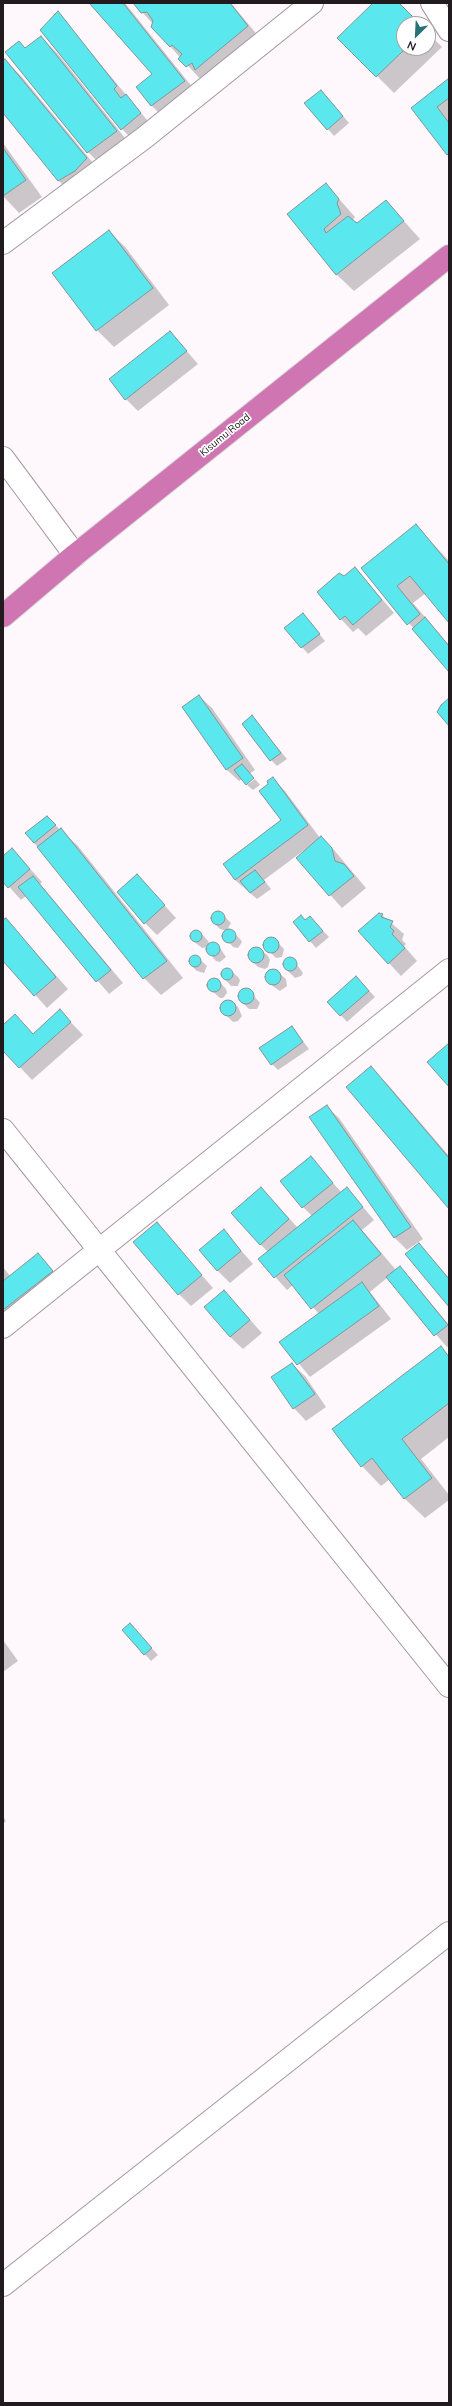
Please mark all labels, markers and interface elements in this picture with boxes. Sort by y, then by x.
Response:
north arrow [396,16,436,56]
text: N [405,38,418,54]
street label: Kisumu Road [197,411,253,459]

